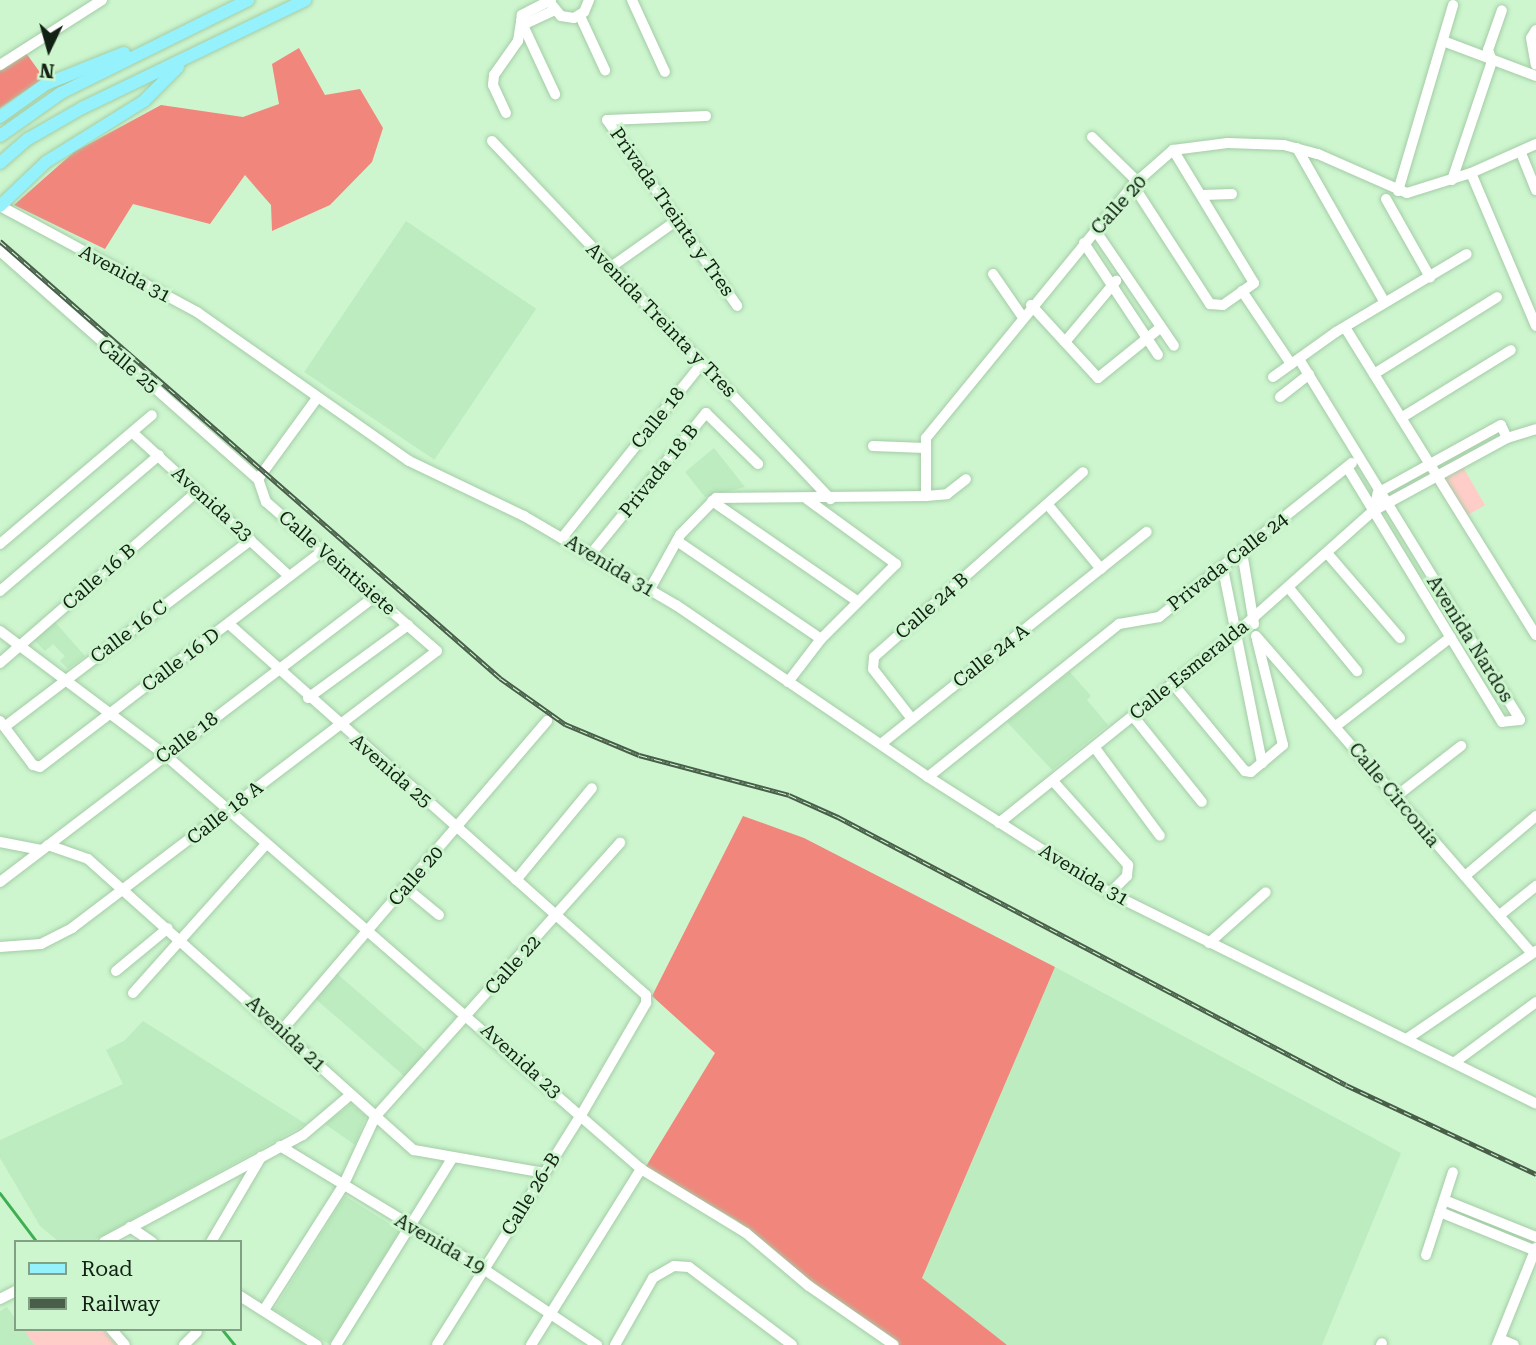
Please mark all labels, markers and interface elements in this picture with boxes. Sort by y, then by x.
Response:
north arrow [14,14,84,84]
text: N [39,58,55,83]
street label: Privada Treinta y Tres [605,123,739,301]
street label: Calle 20 [1086,171,1152,239]
street label: Avenida Treinta y Tres [581,238,741,402]
street label: Avenida 31 [75,240,175,308]
street label: Calle 25 [93,334,163,398]
street label: Calle 18 [626,383,690,453]
street label: Privada 18 B [615,420,703,522]
street label: Avenida 23 [167,462,257,546]
street label: Calle Veintisiete [274,506,400,620]
street label: Privada Calle 24 [1163,508,1293,616]
street label: Avenida 31 [561,530,659,602]
street label: Calle 16 B [58,539,140,615]
street label: Calle 24 B [891,568,973,644]
street label: Avenida Nardos [1422,571,1518,707]
street label: Calle 16 C [86,596,172,668]
street label: Calle Esmeralda [1125,615,1253,725]
street label: Calle 24 A [948,619,1034,693]
street label: Calle 16 D [138,623,224,697]
street label: Calle 18 [151,707,223,769]
street label: Avenida 25 [346,729,436,813]
street label: Calle Circonia [1344,738,1444,852]
street label: Calle 18 A [182,776,268,850]
street label: Avenida 31 [1035,839,1133,911]
street label: Calle 20 [384,841,448,911]
street label: Calle 22 [480,931,546,999]
street label: Avenida 21 [241,991,331,1077]
street label: Avenida 23 [476,1019,566,1103]
street label: Calle 26-B [497,1148,565,1240]
street label: Avenida 19 [391,1209,489,1279]
legend [14,1240,242,1331]
text: Road [81,1257,133,1281]
text: Railway [81,1292,160,1316]

